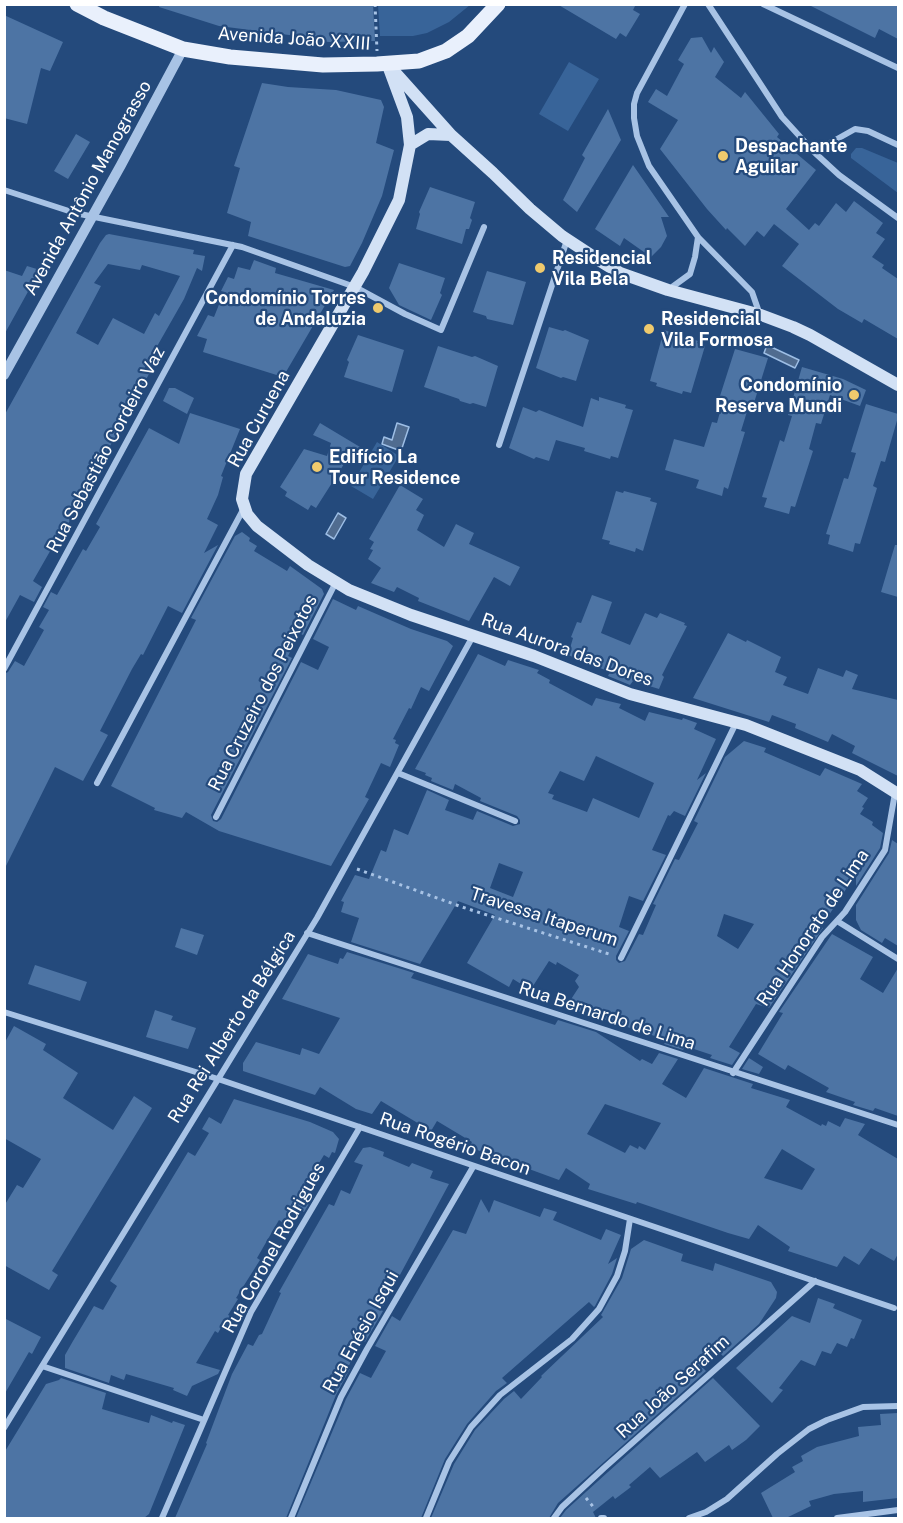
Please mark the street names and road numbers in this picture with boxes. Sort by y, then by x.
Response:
street label: Avenida João XXIII [217,23,371,55]
street label: Avenida Antônio Manograsso [20,77,156,299]
street label: Rua Sebastião Cordeiro Vaz [42,343,170,557]
street label: Rua Curuena [223,367,295,471]
street label: Rua Cruzeiro dos Peixotos [204,591,322,795]
street label: Rua Aurora das Dores [478,609,656,691]
street label: Rua Honorato de Lima [752,845,874,1011]
street label: Travessa Itaperum [467,883,621,951]
street label: Rua Rei Alberto da Bélgica [164,927,300,1127]
street label: Rua Bernardo de Lima [516,977,698,1055]
street label: Rua Rogério Bacon [377,1108,533,1180]
street label: Rua Coronel Rodrigues [218,1159,330,1337]
street label: Rua Enésio Isqui [319,1267,403,1397]
street label: Rua João Serafim [612,1331,734,1443]

